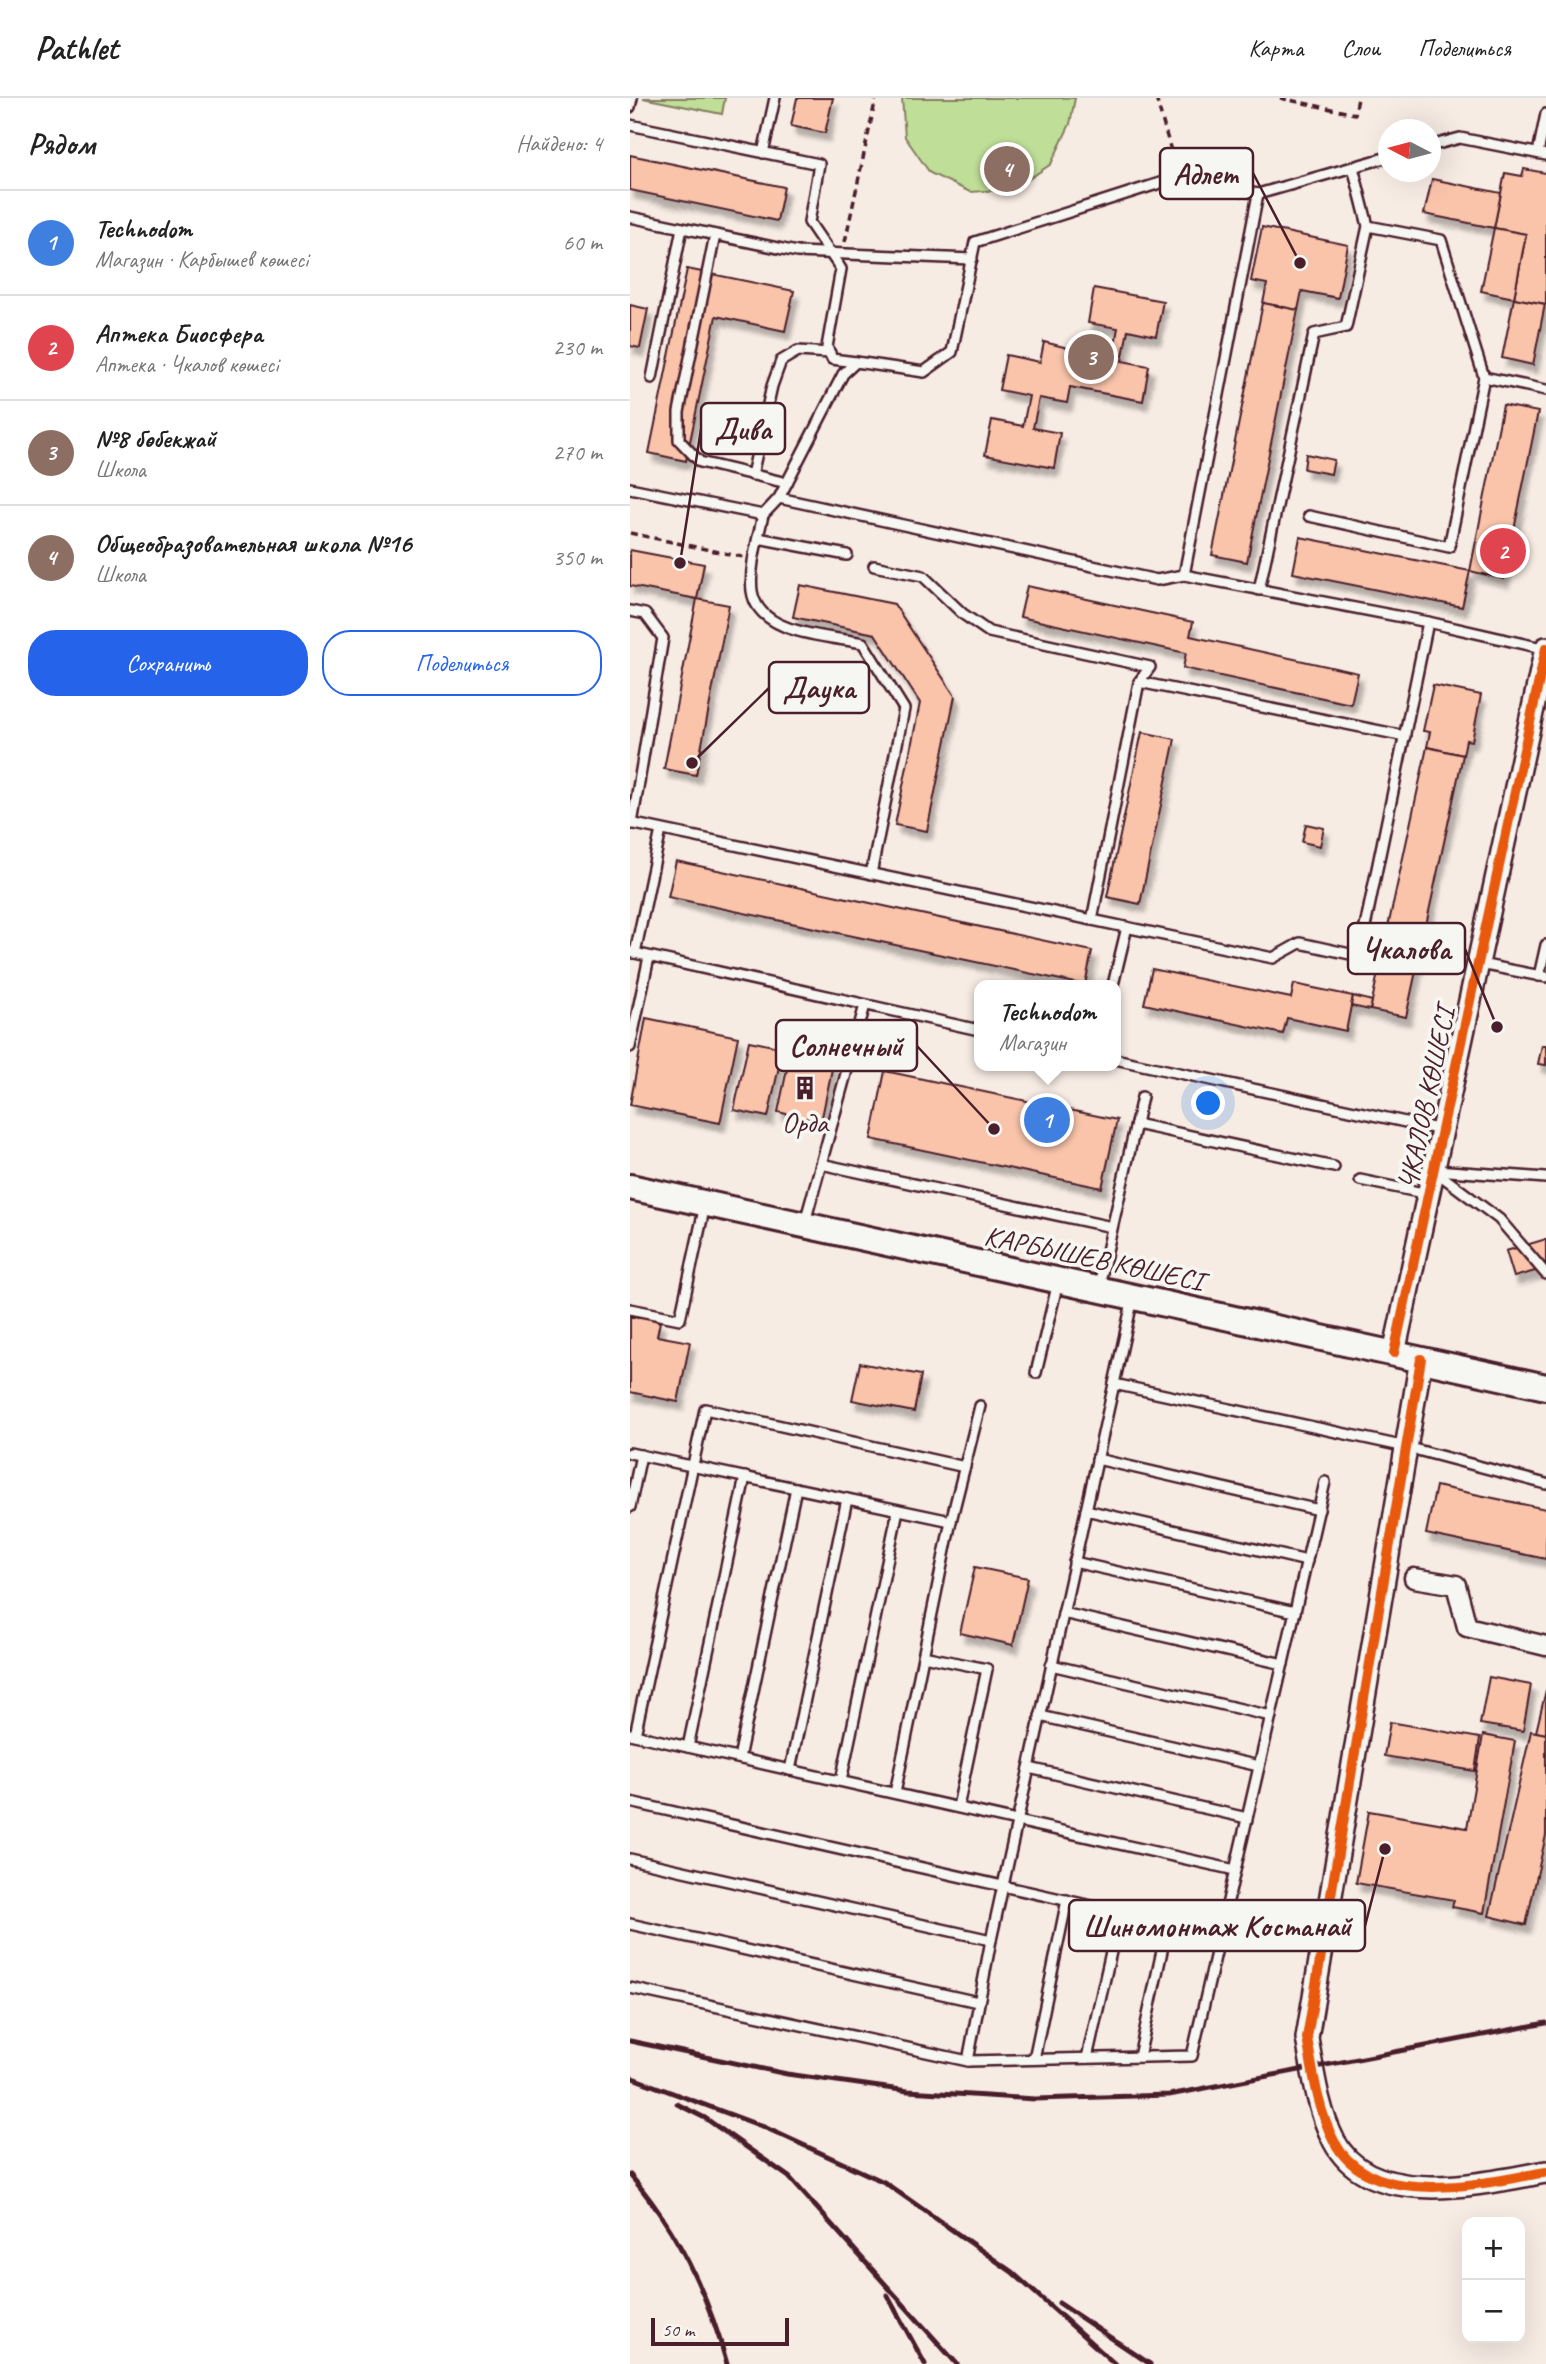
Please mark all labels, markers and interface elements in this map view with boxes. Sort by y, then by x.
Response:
text: Pathlet [35,27,118,69]
text: Карта [1249,33,1303,63]
text: Слои [1341,33,1380,63]
text: Поделиться [1418,33,1511,63]
north arrow [1378,119,1441,182]
text: Рядом [28,125,95,163]
text: Найдено: 4 [516,129,602,158]
pin: 4 [984,143,1030,195]
callout: Адлет [1160,148,1253,199]
text: Адлет [1173,155,1239,193]
text: Technodom [95,212,192,245]
text: 1 [46,228,56,257]
text: 60 m [563,228,602,257]
text: Магазин · Карбышев көшесі [95,245,308,274]
text: Аптека Биосфера [95,317,263,350]
pin: 3 [1068,331,1114,383]
text: 2 [46,333,56,362]
text: 230 m [553,333,602,362]
text: Аптека · Чкалов көшесі [95,350,278,379]
callout: Дива [701,403,785,454]
text: Дива [715,410,773,448]
text: №8 бөбекжай [95,422,216,455]
text: 3 [46,438,56,467]
text: 270 m [553,438,602,467]
text: Школа [95,455,146,484]
pin: 2 [1480,525,1526,577]
text: Общеобразовательная школа №16 [95,527,411,560]
text: 4 [46,543,56,572]
text: 350 m [553,543,602,572]
text: Школа [95,560,146,589]
button: Сохранить [28,630,308,696]
button: Поделиться [322,630,602,696]
callout: Даука [769,662,869,713]
text: Даука [783,669,858,708]
callout: Чкалова [1348,923,1465,974]
text: Чкалова [1361,930,1454,968]
popup [974,980,1121,1071]
text: Technodom [999,995,1096,1028]
street label: ЧКАЛОВ КӨШЕСІ [1390,998,1464,1192]
callout: Солнечный [776,1020,917,1071]
text: Солнечный [789,1027,905,1065]
text: Магазин [999,1028,1066,1057]
building icon: Орда [791,1074,819,1102]
your location [1191,1086,1225,1120]
pin: 1 [1024,1094,1070,1146]
place label: Орда [782,1105,830,1140]
street label: КАРБЫШЕВ КӨШЕСІ [981,1218,1212,1299]
callout: Шиномонтаж Костанай [1069,1900,1365,1951]
text: Шиномонтаж Костанай [1083,1907,1354,1945]
map controls [1462,2217,1525,2343]
button: + [1462,2217,1525,2280]
button: − [1462,2280,1525,2343]
scale bar [651,2315,789,2347]
text: 50 m [662,2318,694,2342]

